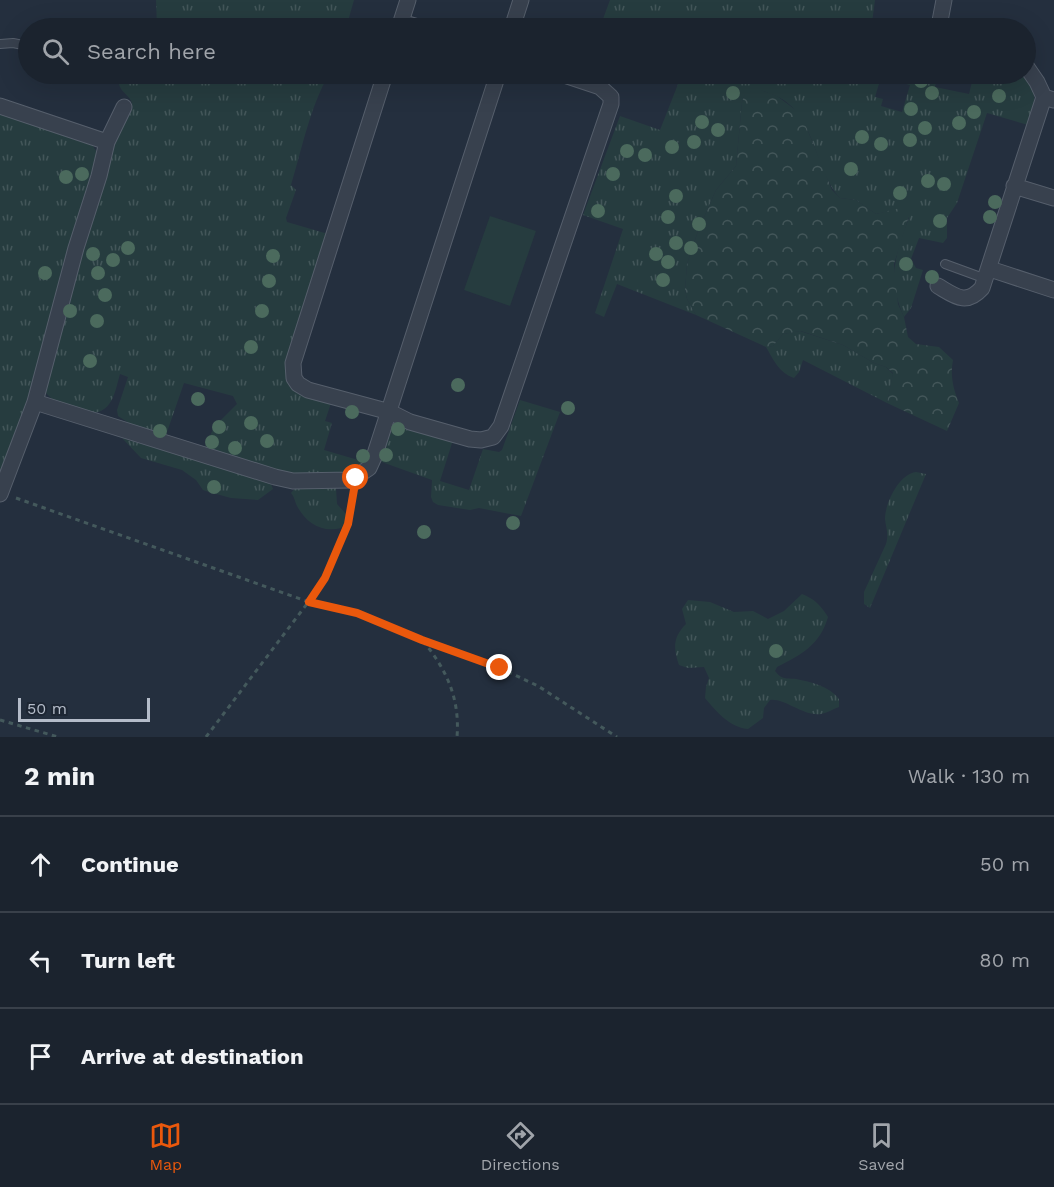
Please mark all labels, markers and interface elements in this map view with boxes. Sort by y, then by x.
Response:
search box [18,18,1036,84]
icon: search [39,35,72,68]
text: Search here [87,39,216,64]
route start [342,464,368,490]
route end [486,654,512,680]
scale bar [18,695,150,722]
text: 50 m [27,699,67,718]
text: 2 min [24,761,95,791]
text: Walk · 130 m [908,764,1030,788]
icon: ahead [24,848,57,881]
text: Continue [81,852,179,877]
text: 50 m [980,852,1030,876]
icon: left [24,944,57,977]
text: Turn left [81,948,175,973]
text: 80 m [979,948,1030,972]
icon: arrive [24,1040,57,1073]
text: Arrive at destination [81,1044,304,1069]
tab: Map [149,1119,182,1174]
tab: Directions [481,1119,560,1174]
tab: Saved [858,1119,905,1174]

